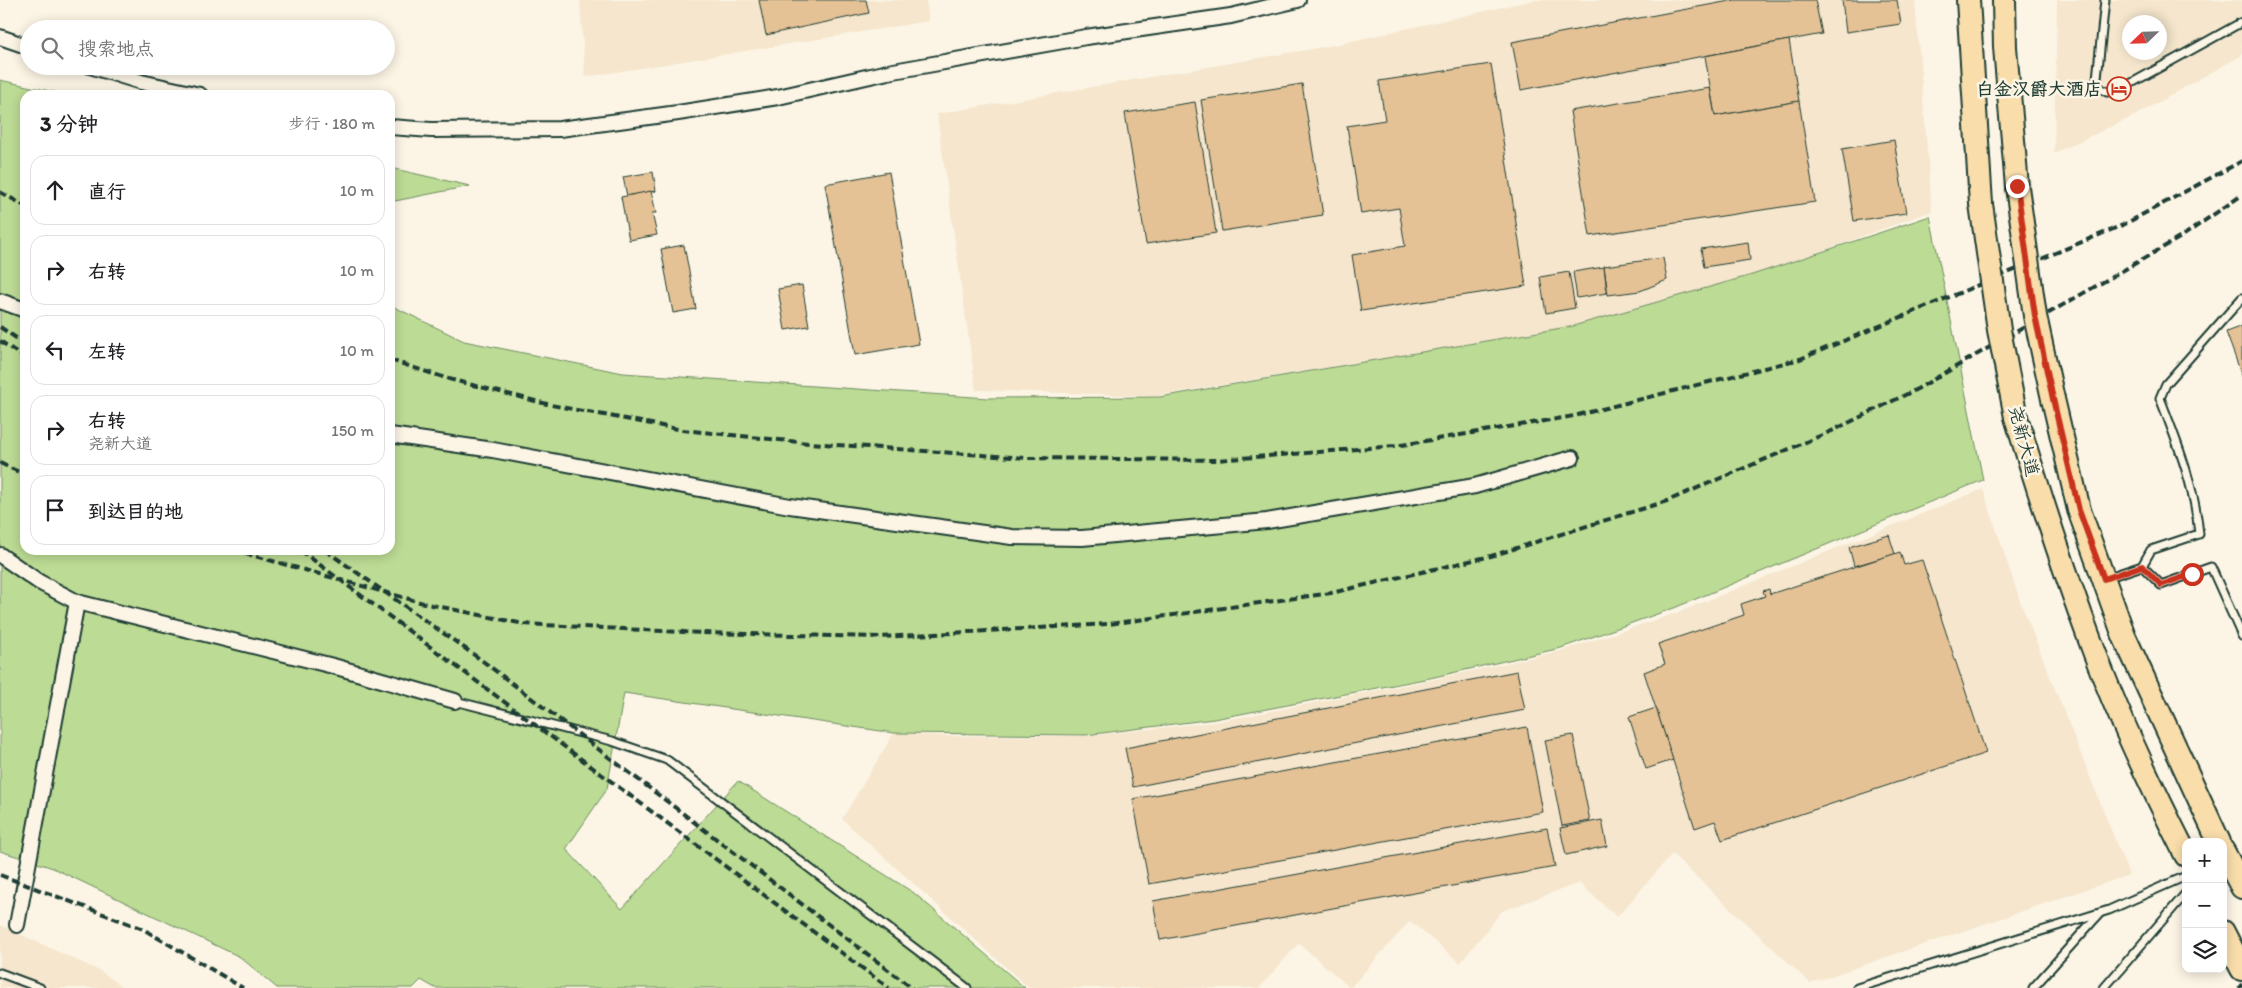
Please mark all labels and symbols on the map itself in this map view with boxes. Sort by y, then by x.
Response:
north arrow [2122,15,2167,60]
hotel icon: 白金汉爵大酒店 [2106,76,2132,102]
place label: 白金汉爵大酒店 [1976,78,2102,100]
route end [2006,175,2029,198]
street label: 尧新大道 [2004,403,2044,479]
route start [2181,563,2204,586]

